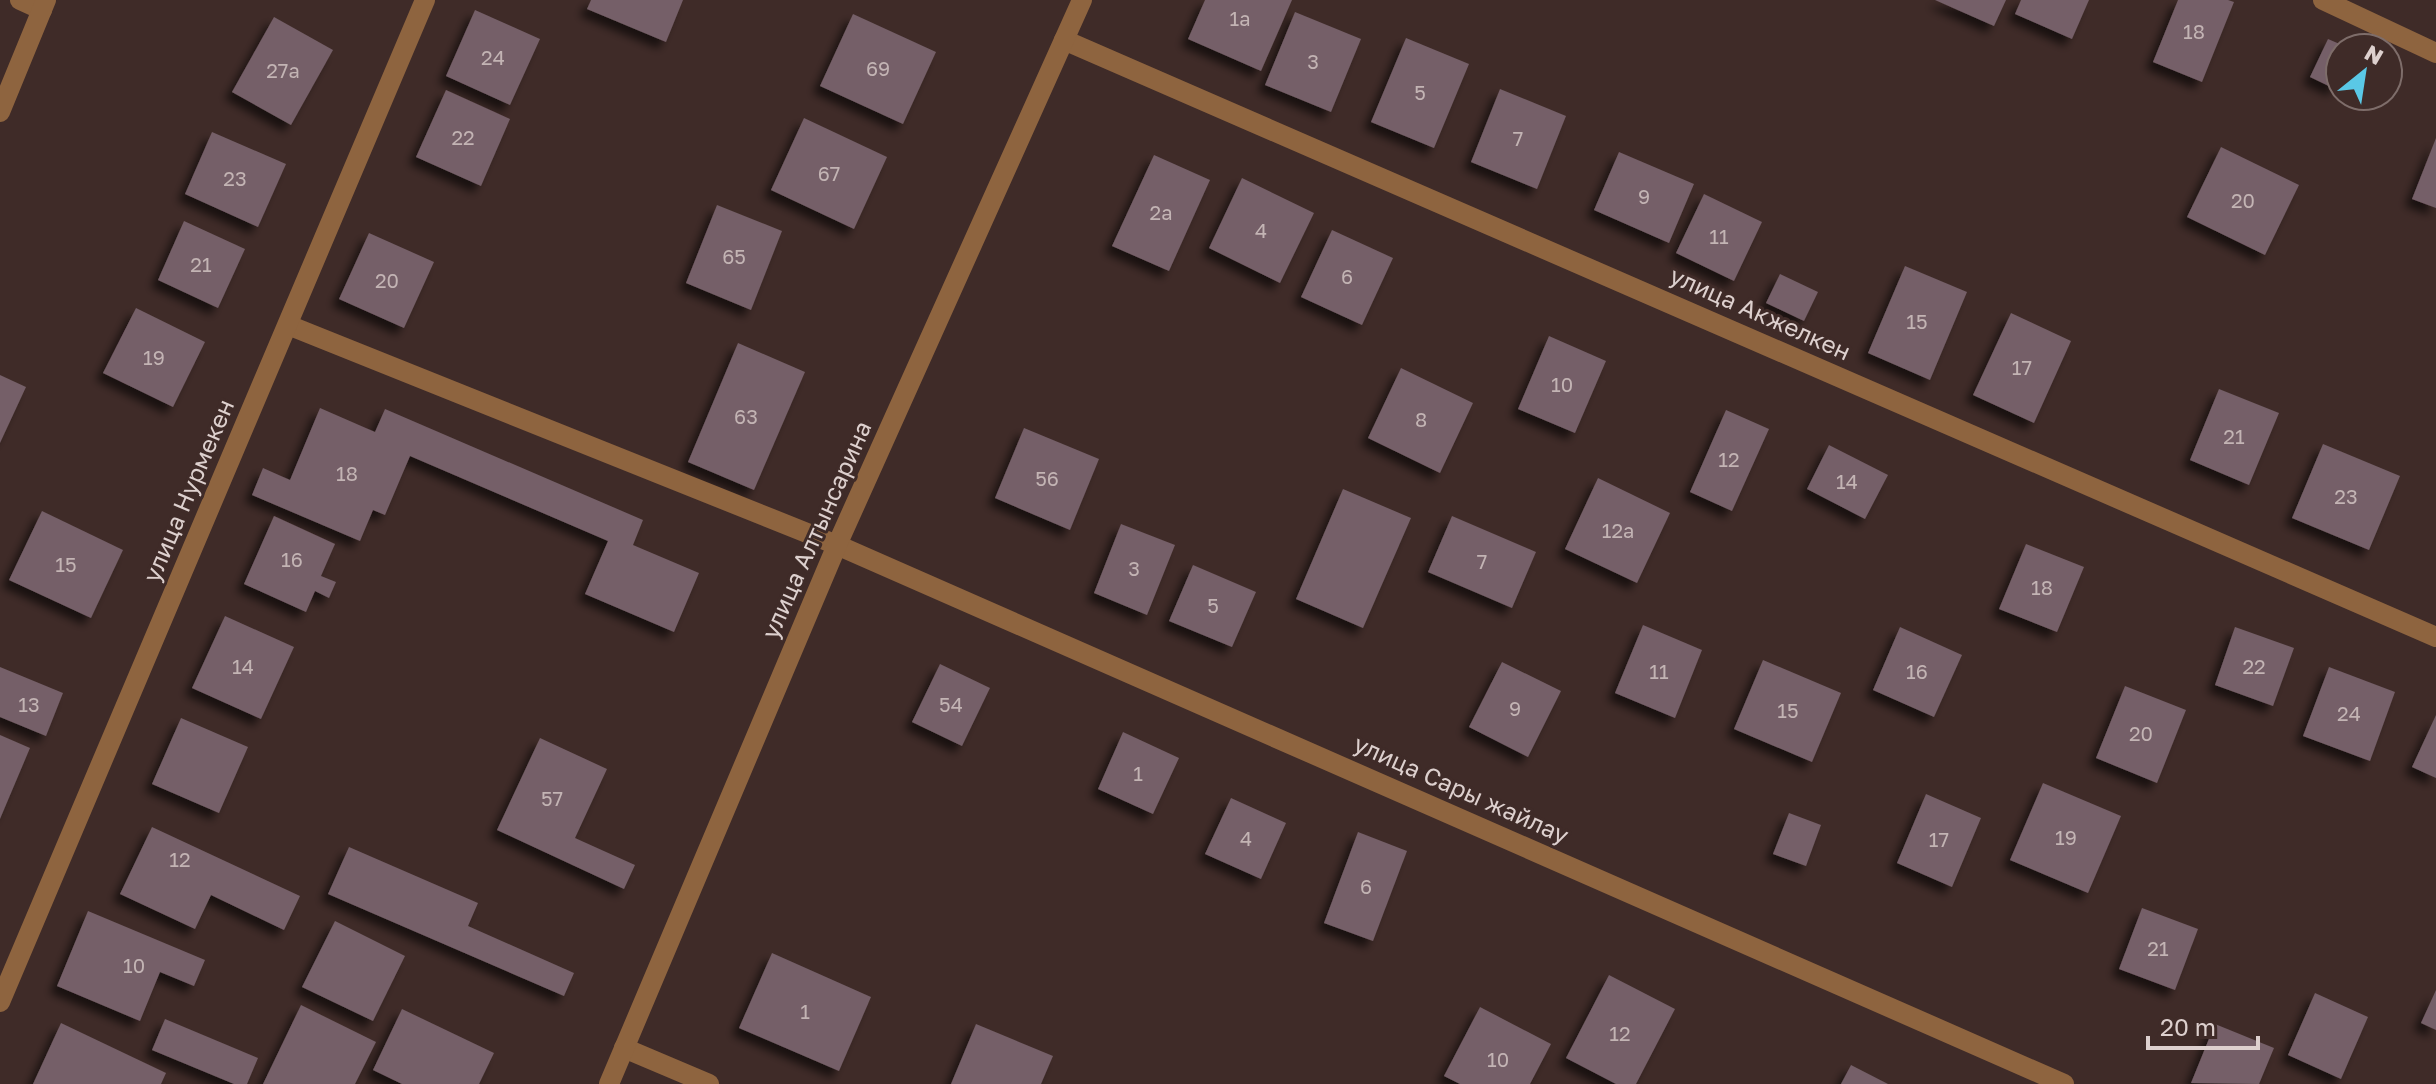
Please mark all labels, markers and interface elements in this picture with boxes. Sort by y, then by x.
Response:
house number: 1а [1230,6,1251,30]
house number: 18 [2183,19,2205,43]
north arrow [2324,32,2404,112]
text: N [2360,38,2388,70]
house number: 24 [481,45,505,69]
house number: 3 [1307,49,1319,73]
house number: 69 [866,56,890,80]
house number: 27а [266,58,300,82]
house number: 5 [1414,80,1426,104]
house number: 22 [451,125,475,149]
house number: 7 [1513,126,1523,150]
house number: 67 [818,161,840,185]
house number: 23 [223,166,247,190]
house number: 9 [1638,184,1650,208]
house number: 20 [2231,188,2255,212]
house number: 2а [1150,200,1172,224]
house number: 4 [1255,218,1267,242]
house number: 11 [1709,224,1729,248]
house number: 65 [722,244,746,268]
house number: 21 [190,252,212,276]
street label: улица Акжелкен [1666,260,1855,365]
house number: 6 [1341,264,1353,288]
house number: 20 [375,268,399,292]
house number: 15 [1906,309,1928,333]
house number: 19 [143,345,165,369]
house number: 17 [2012,355,2032,379]
house number: 10 [1551,372,1573,396]
street label: улица Нурмекен [136,395,239,586]
house number: 63 [734,404,758,428]
house number: 8 [1415,407,1427,431]
street label: улица Алтынсарина [755,416,877,643]
house number: 21 [2223,424,2245,448]
house number: 12 [1718,447,1740,471]
house number: 18 [336,461,358,485]
house number: 56 [1035,466,1059,490]
house number: 14 [1836,469,1858,493]
house number: 23 [2334,484,2358,508]
house number: 12а [1602,518,1634,542]
house number: 16 [281,547,303,571]
house number: 7 [1477,549,1487,573]
house number: 15 [55,552,77,576]
house number: 3 [1128,556,1140,580]
house number: 18 [2031,575,2053,599]
house number: 5 [1207,593,1219,617]
house number: 14 [232,654,254,678]
house number: 22 [2242,654,2266,678]
house number: 11 [1649,659,1669,683]
house number: 16 [1906,659,1928,683]
house number: 13 [18,692,40,716]
house number: 54 [939,692,963,716]
house number: 9 [1509,696,1521,720]
house number: 15 [1777,698,1799,722]
house number: 24 [2337,701,2361,725]
house number: 20 [2129,721,2153,745]
street label: улица Сары жайлау [1350,728,1574,849]
house number: 1 [1133,761,1143,785]
house number: 57 [541,786,563,810]
house number: 19 [2055,825,2077,849]
house number: 4 [1240,826,1252,850]
house number: 17 [1929,827,1949,851]
house number: 12 [169,847,191,871]
house number: 6 [1360,874,1372,898]
house number: 21 [2147,936,2169,960]
house number: 10 [123,953,145,977]
house number: 1 [800,999,810,1023]
scale bar [2148,1000,2258,1050]
text: 20 m [2160,1012,2216,1041]
house number: 12 [1609,1021,1631,1045]
house number: 10 [1487,1047,1509,1071]

